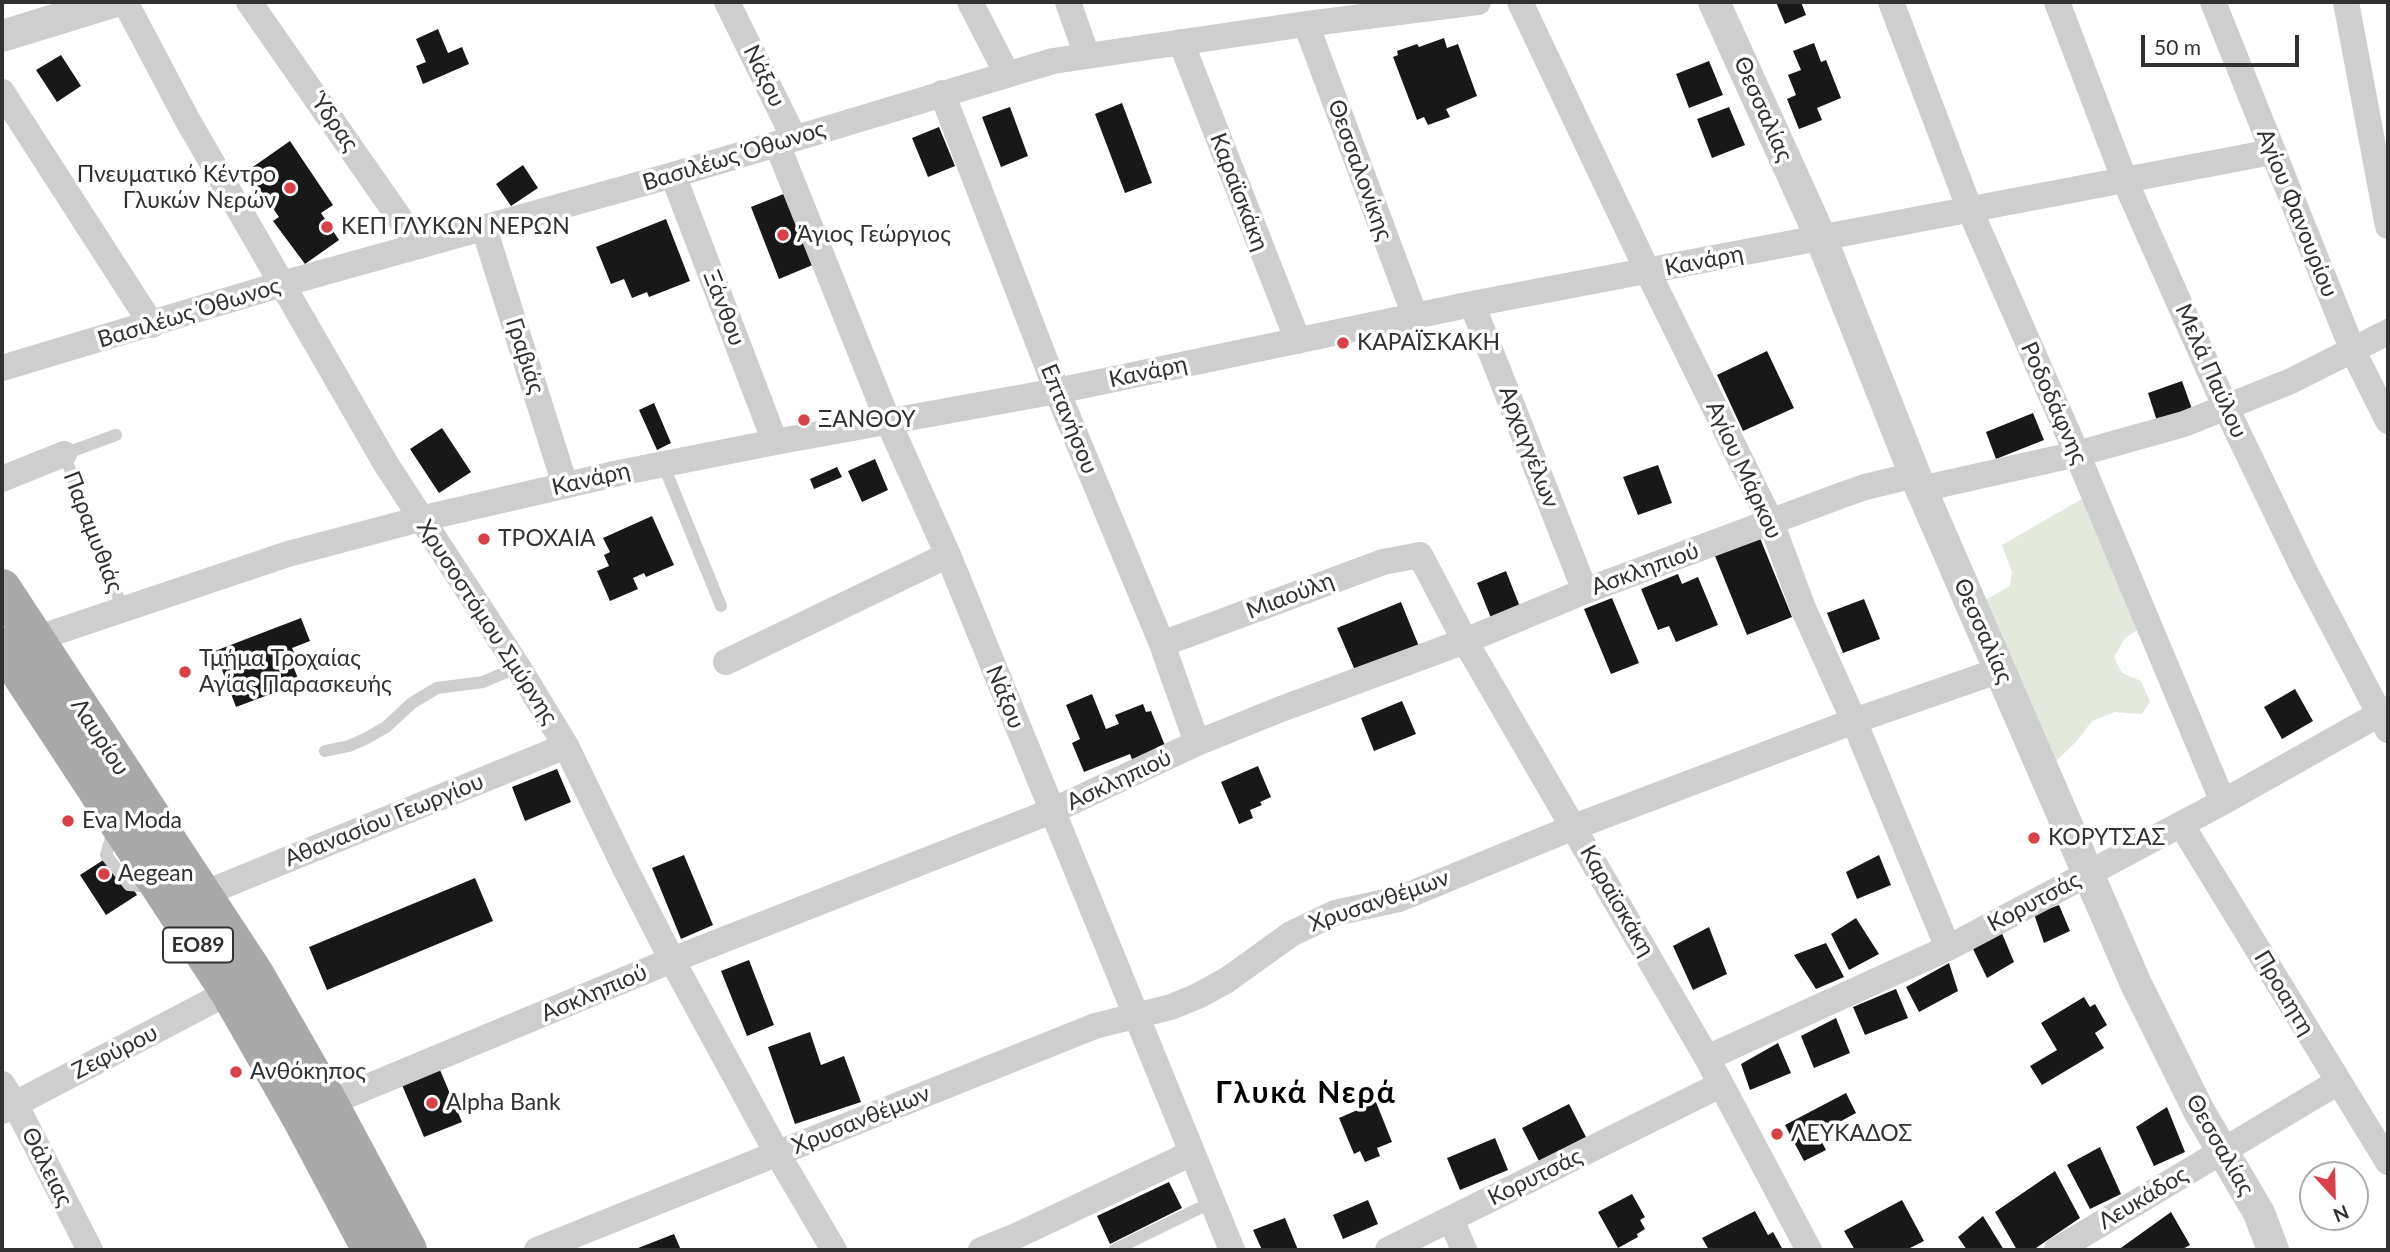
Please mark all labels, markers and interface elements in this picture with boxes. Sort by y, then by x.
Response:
scale bar [2145,21,2302,65]
text: 50 m [2154,34,2201,59]
street label: Νάξου [737,40,791,112]
street label: Θεσσαλίας [1728,52,1798,166]
street label: Ύδρας [306,89,364,157]
street label: Θεσσαλονίκης [1322,96,1398,244]
street label: Βασιλέως Όθωνος [639,115,829,197]
street label: Αγίου Φανουρίου [2251,125,2343,301]
street label: Καραϊσκάκη [1204,129,1274,255]
place label: Πνευματικό Κέντρο Γλυκών Νερών [77,161,276,215]
marker: Πνευματικό Κέντρο Γλυκών Νερών [282,180,298,196]
place label: ΚΕΠ ΓΛΥΚΩΝ ΝΕΡΩΝ [341,213,570,241]
marker: ΚΕΠ ΓΛΥΚΩΝ ΝΕΡΩΝ [319,219,335,235]
place label: Άγιος Γεώργιος [797,221,951,249]
marker: Άγιος Γεώργιος [775,227,791,243]
street label: Κανάρη [1662,240,1746,282]
street label: Ξάνθου [697,266,751,350]
street label: Βασιλέως Όθωνος [94,272,284,354]
street label: Μελά Παύλου [2169,300,2253,442]
street label: Γραβιάς [500,315,550,397]
place label: ΚΑΡΑΪΣΚΑΚΗ [1357,329,1500,357]
marker: ΚΑΡΑΪΣΚΑΚΗ [1335,335,1351,351]
street label: Ροδοδάφνης [2015,338,2093,468]
street label: Κανάρη [1106,350,1190,394]
street label: Επτανήσου [1035,360,1103,478]
street label: Αρχαγγέλων [1493,382,1565,512]
street label: Αγίου Μάρκου [1700,397,1788,543]
place label: ΞΑΝΘΟΥ [818,406,916,434]
marker: ΞΑΝΘΟΥ [796,412,812,428]
street label: Κανάρη [549,457,633,501]
street label: Παραμυθιάς [57,467,129,597]
street label: Χρυσοστόμου Σμύρνης [411,515,563,729]
place label: ΤΡΟΧΑΙΑ [498,525,596,553]
marker: ΤΡΟΧΑΙΑ [476,531,492,547]
street label: Ασκληπιού [1587,537,1703,601]
street label: Μιαούλη [1242,567,1338,625]
street label: Θεσσαλίας [1948,574,2018,688]
place label: Τμήμα Τροχαίας Αγίας Παρασκευής [199,645,392,699]
street label: Νάξου [980,661,1030,733]
marker: Τμήμα Τροχαίας Αγίας Παρασκευής [177,664,193,680]
street label: Λαυρίου [65,693,135,781]
street label: Ασκληπιού [1062,744,1176,816]
street label: Αθανασίου Γεωργίου [280,767,488,873]
place label: Eva Moda [82,807,182,835]
marker: Eva Moda [60,813,76,829]
place label: ΚΟΡΥΤΣΑΣ [2048,824,2166,852]
marker: ΚΟΡΥΤΣΑΣ [2026,830,2042,846]
street label: Καραϊσκάκη [1574,840,1660,962]
place label: Aegean [118,860,194,888]
street label: Χρυσανθέμων [1305,864,1453,938]
marker: Aegean [96,866,112,882]
street label: Κορυτσάς [1983,866,2085,938]
road number: ΕΟ89 [163,928,233,962]
street label: Προαητη [2248,946,2320,1040]
street label: Ασκληπιού [537,958,651,1028]
street label: Ζεφύρου [68,1019,162,1085]
place label: Ανθόκηπος [250,1058,366,1086]
marker: Ανθόκηπος [228,1064,244,1080]
district label: Γλυκά Νερά [1217,1075,1395,1111]
street label: Χρυσανθέμων [788,1080,934,1160]
place label: Alpha Bank [446,1089,561,1117]
street label: Θεσσαλίας [2180,1090,2260,1200]
marker: Alpha Bank [424,1095,440,1111]
place label: ΛΕΥΚΑΔΟΣ [1791,1120,1912,1148]
street label: Θάλειας [15,1123,79,1211]
marker: ΛΕΥΚΑΔΟΣ [1769,1126,1785,1142]
street label: Κορυτσάς [1483,1142,1587,1212]
street label: Λευκάδος [2093,1161,2193,1235]
north arrow [2299,1161,2369,1231]
text: N [2330,1201,2352,1227]

